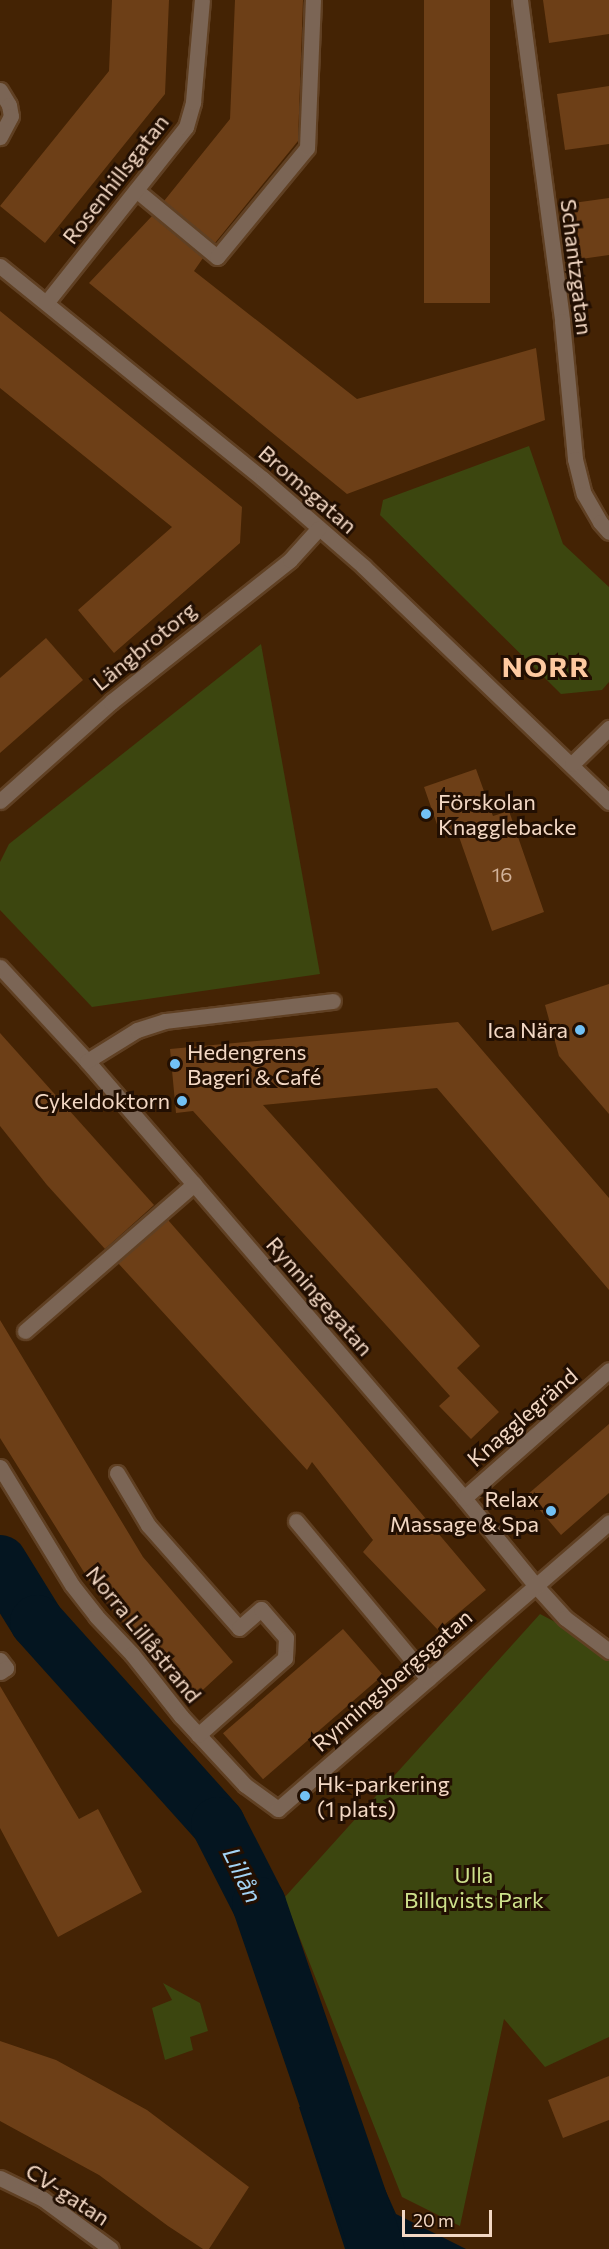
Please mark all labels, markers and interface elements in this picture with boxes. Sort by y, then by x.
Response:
street label: Rosenhillsgatan [56,109,174,249]
street label: Schantzgatan [556,197,598,337]
street label: Bromsgatan [254,439,362,539]
street label: Längbrotorg [87,596,201,696]
district label: NORR [502,649,590,683]
place label: Förskolan Knagglebacke [438,788,576,840]
marker: Förskolan Knagglebacke [419,807,433,821]
house number: 16 [492,862,512,886]
place label: Ica Nära [487,1017,568,1043]
marker: Ica Nära [573,1023,587,1037]
place label: Hedengrens Bageri & Café [187,1038,321,1090]
marker: Hedengrens Bageri & Café [168,1057,182,1071]
place label: Cykeldoktorn [34,1088,170,1114]
marker: Cykeldoktorn [175,1094,189,1108]
street label: Rynningegatan [261,1231,379,1361]
street label: Knagglegränd [462,1362,582,1472]
place label: Relax Massage & Spa [390,1485,539,1536]
marker: Relax Massage & Spa [544,1504,558,1518]
street label: Norra Lillåstrand [81,1560,207,1708]
street label: Rynningsbergsgatan [307,1603,477,1757]
place label: Hk-parkering (1 plats) [317,1770,450,1822]
marker: Hk-parkering (1 plats) [298,1789,312,1803]
water label: Lillån [217,1842,269,1908]
park label: Ulla Billqvists Park [404,1861,544,1912]
street label: CV-gatan [21,2157,115,2231]
scale bar [405,2198,495,2236]
text: 20 m [413,2209,454,2231]

